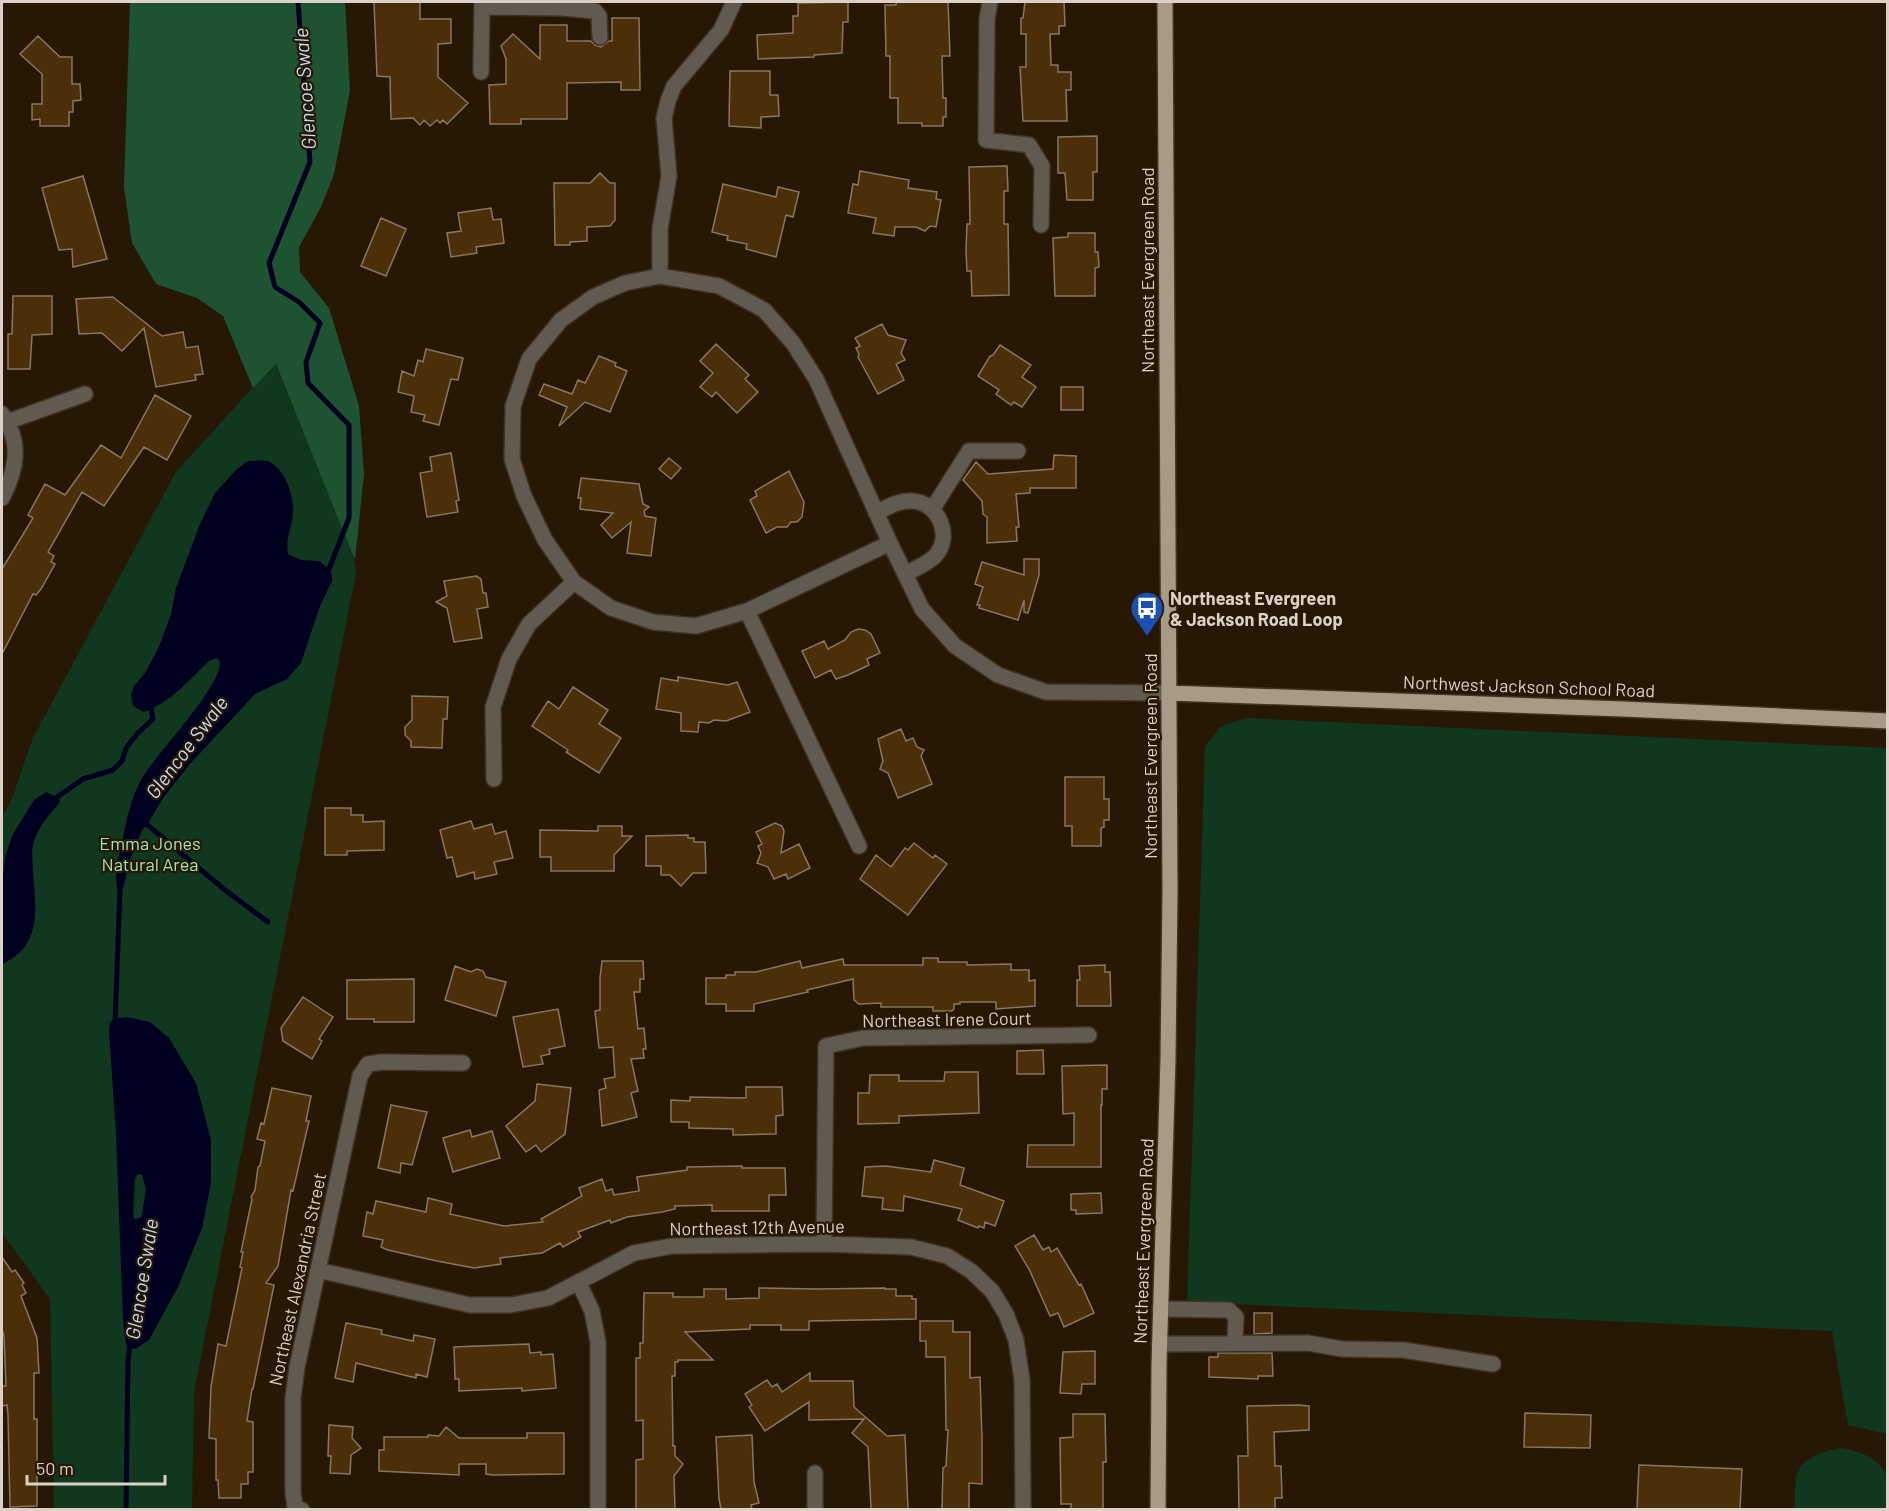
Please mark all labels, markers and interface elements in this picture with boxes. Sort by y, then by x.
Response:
water label: Glencoe Swale [288,27,320,151]
street label: Northeast Evergreen Road [1136,167,1158,373]
place label: Northeast Evergreen & Jackson Road Loop [1170,587,1343,630]
bus stop icon: Northeast Evergreen & Jackson Road Loop [1129,590,1165,637]
street label: Northeast Evergreen Road [1139,653,1161,859]
street label: Northwest Jackson School Road [1403,671,1655,701]
water label: Glencoe Swale [140,691,232,803]
park label: Emma Jones Natural Area [99,832,201,875]
street label: Northeast Irene Court [862,1007,1032,1031]
street label: Northeast Evergreen Road [1128,1138,1158,1344]
street label: Northeast Alexandria Street [264,1171,330,1387]
street label: Northeast 12th Avenue [669,1214,845,1240]
water label: Glencoe Swale [120,1217,162,1341]
scale bar [27,1448,165,1486]
text: 50 m [36,1457,74,1479]

